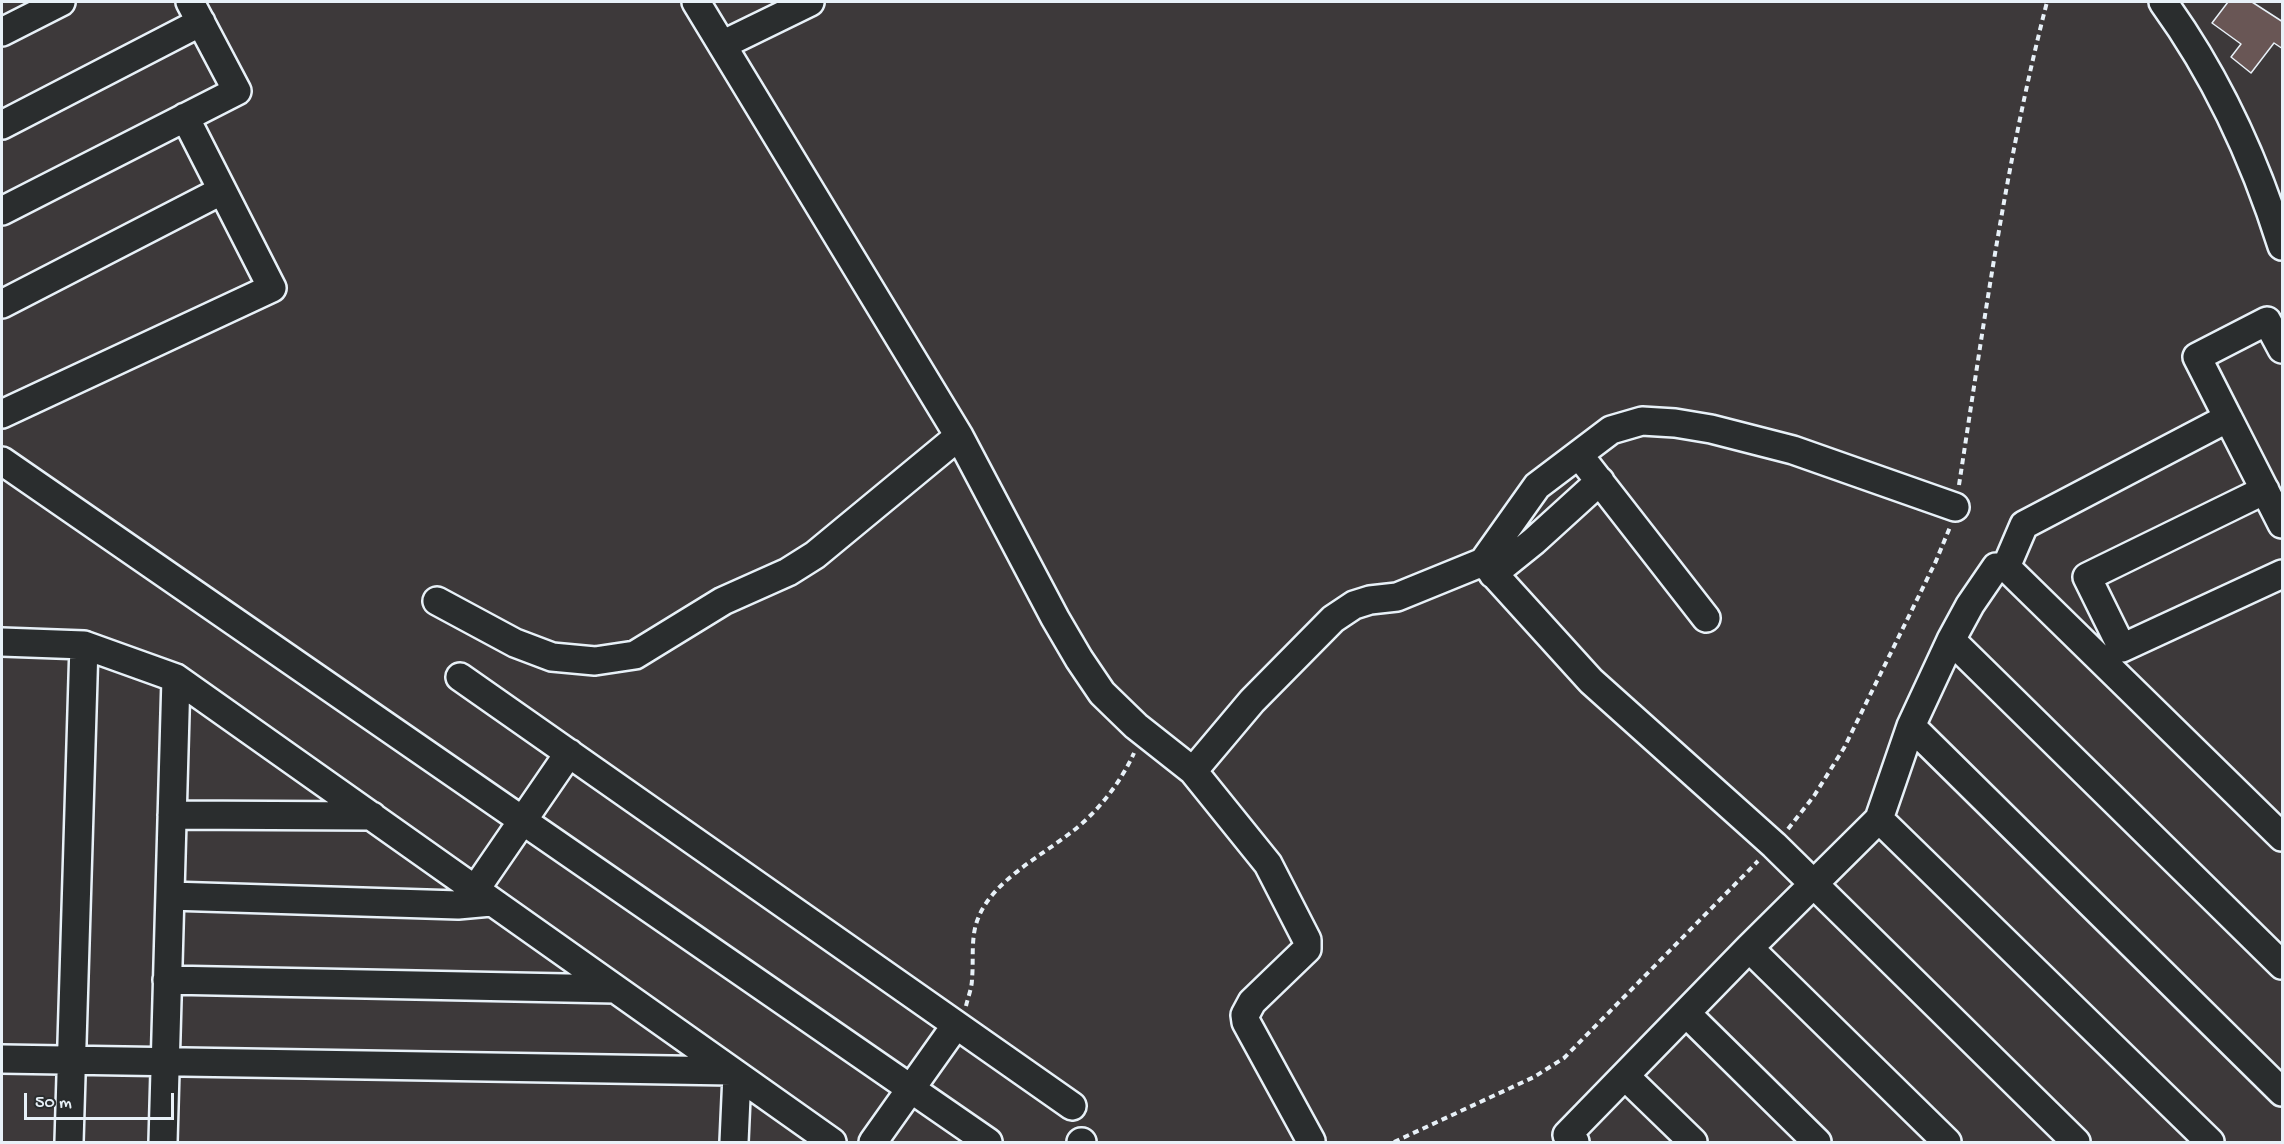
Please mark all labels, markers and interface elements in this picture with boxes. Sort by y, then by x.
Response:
scale bar [27,1081,177,1119]
text: 50 m [35,1093,72,1114]

